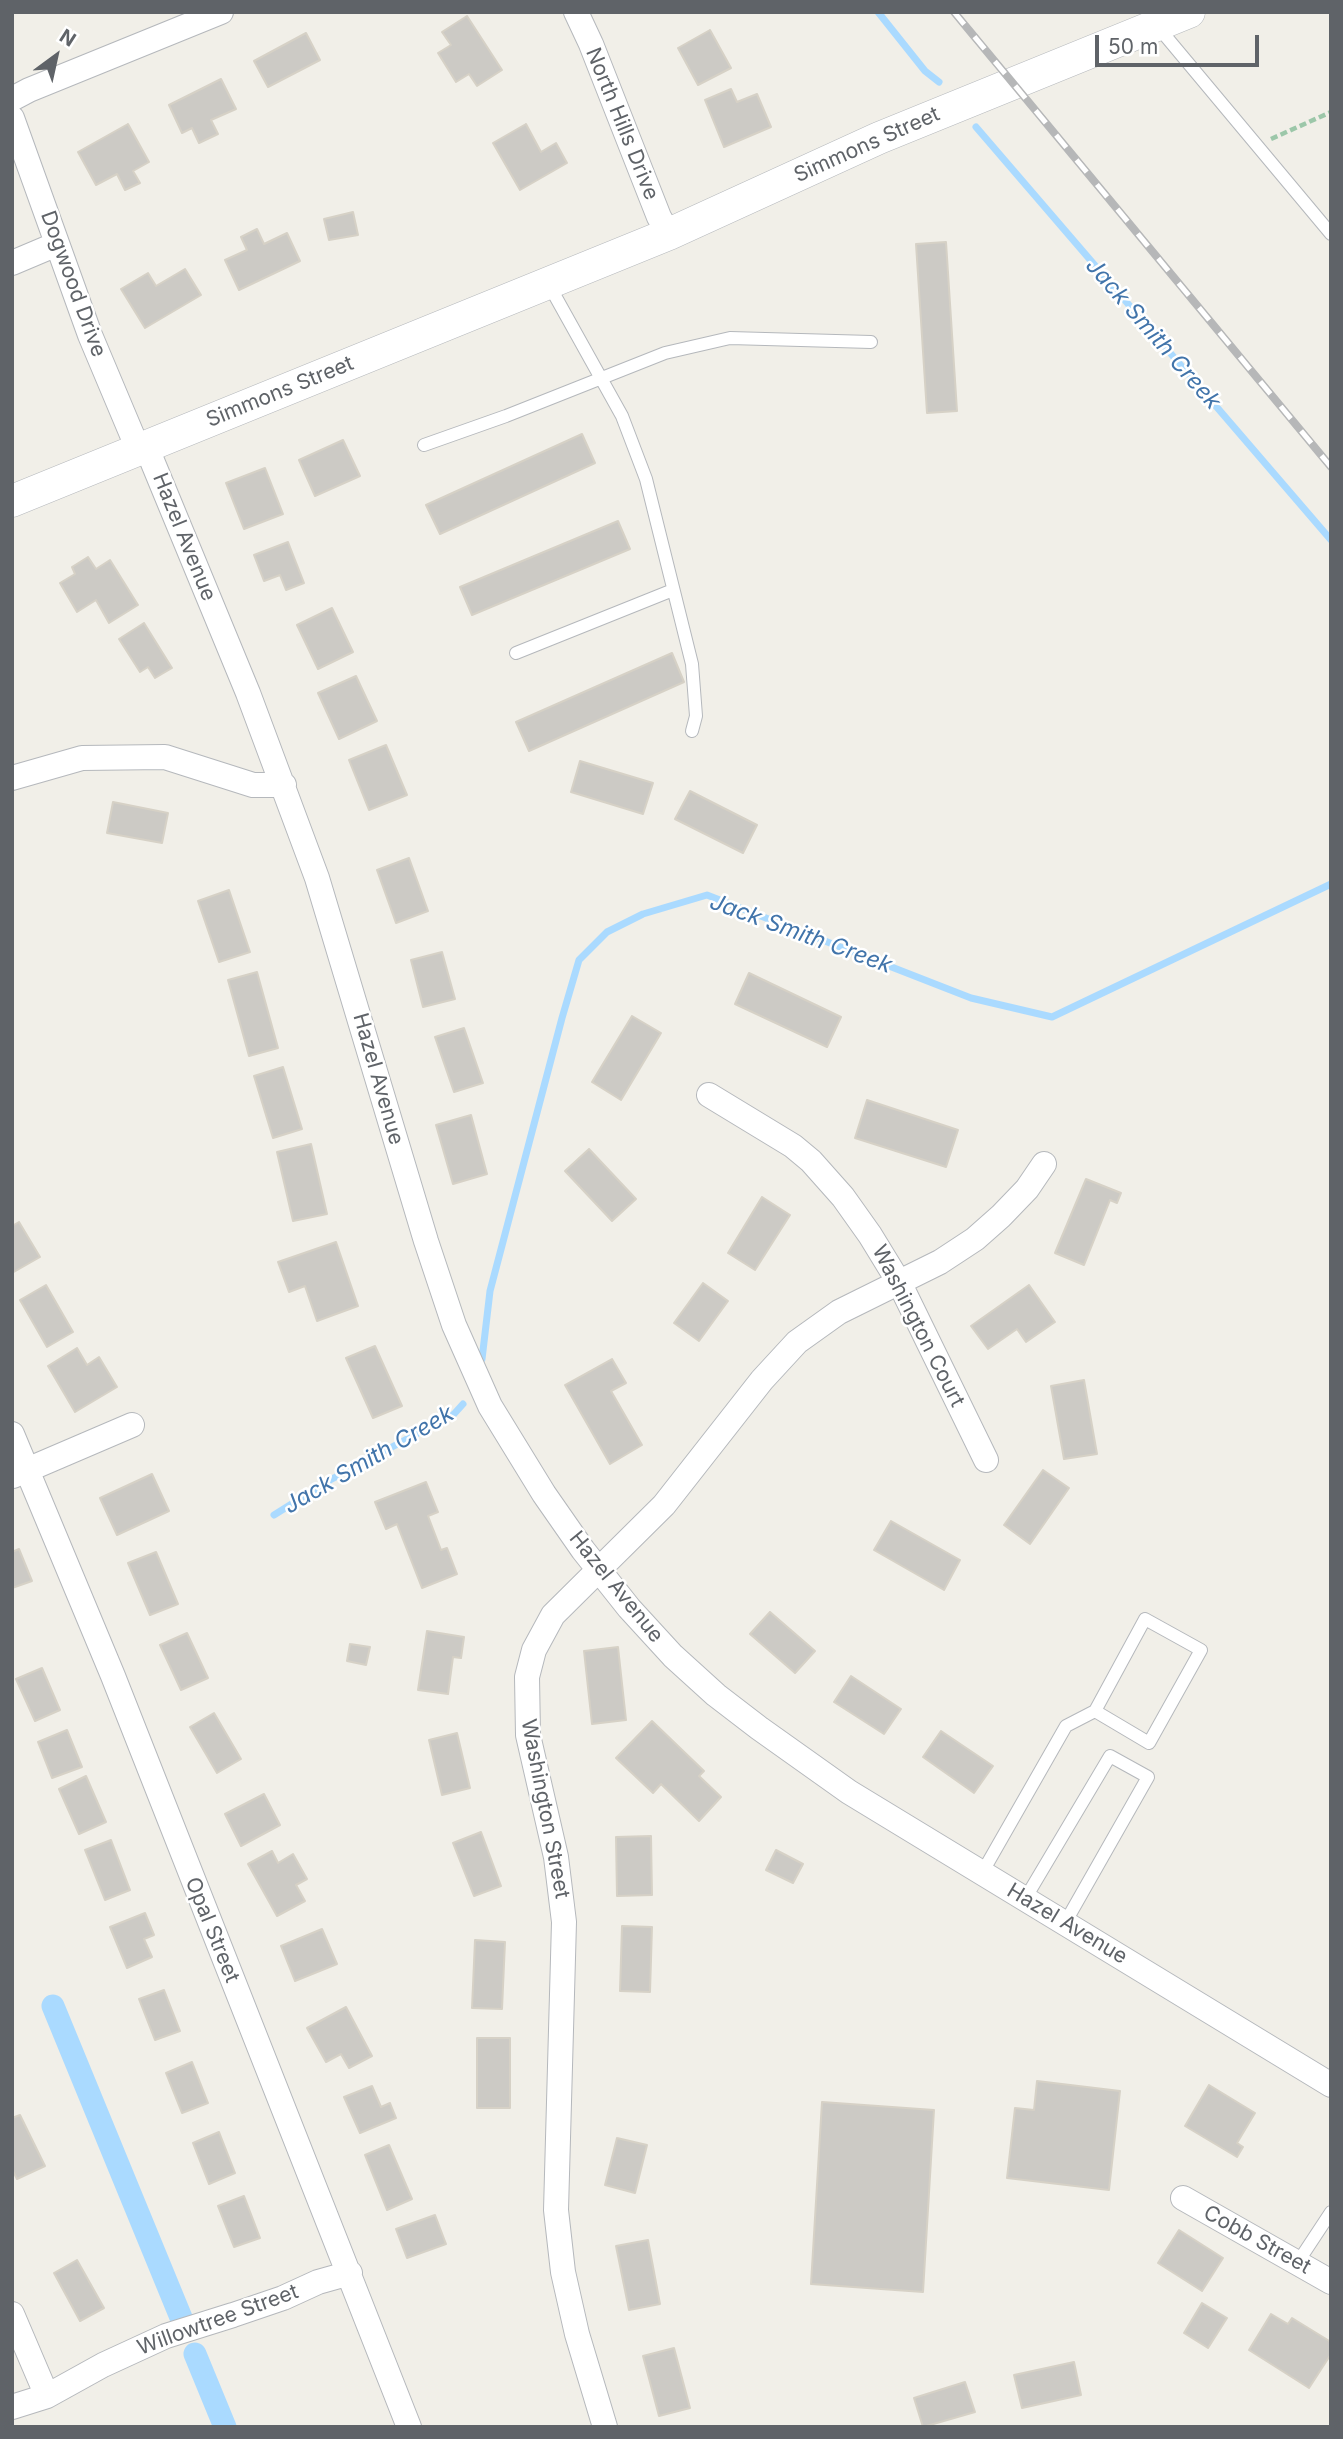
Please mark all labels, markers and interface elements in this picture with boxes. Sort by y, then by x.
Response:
north arrow [21,21,91,91]
scale bar [1098,21,1262,65]
text: N [55,24,80,52]
text: 50 m [1108,34,1158,59]
street label: North Hills Drive [580,44,664,204]
street label: Simmons Street [790,102,944,188]
street label: Dogwood Drive [35,208,111,360]
water label: Jack Smith Creek [1080,253,1226,415]
street label: Simmons Street [203,351,357,433]
street label: Hazel Avenue [147,469,221,605]
water label: Jack Smith Creek [706,888,896,980]
street label: Hazel Avenue [347,1010,409,1148]
street label: Washington Court [866,1241,970,1411]
water label: Jack Smith Creek [279,1400,459,1520]
street label: Hazel Avenue [564,1526,668,1648]
street label: Washington Street [515,1717,575,1901]
street label: Opal Street [179,1874,245,1986]
street label: Hazel Avenue [1002,1878,1132,1970]
street label: Cobb Street [1199,2200,1315,2280]
street label: Willowtree Street [134,2279,302,2361]

